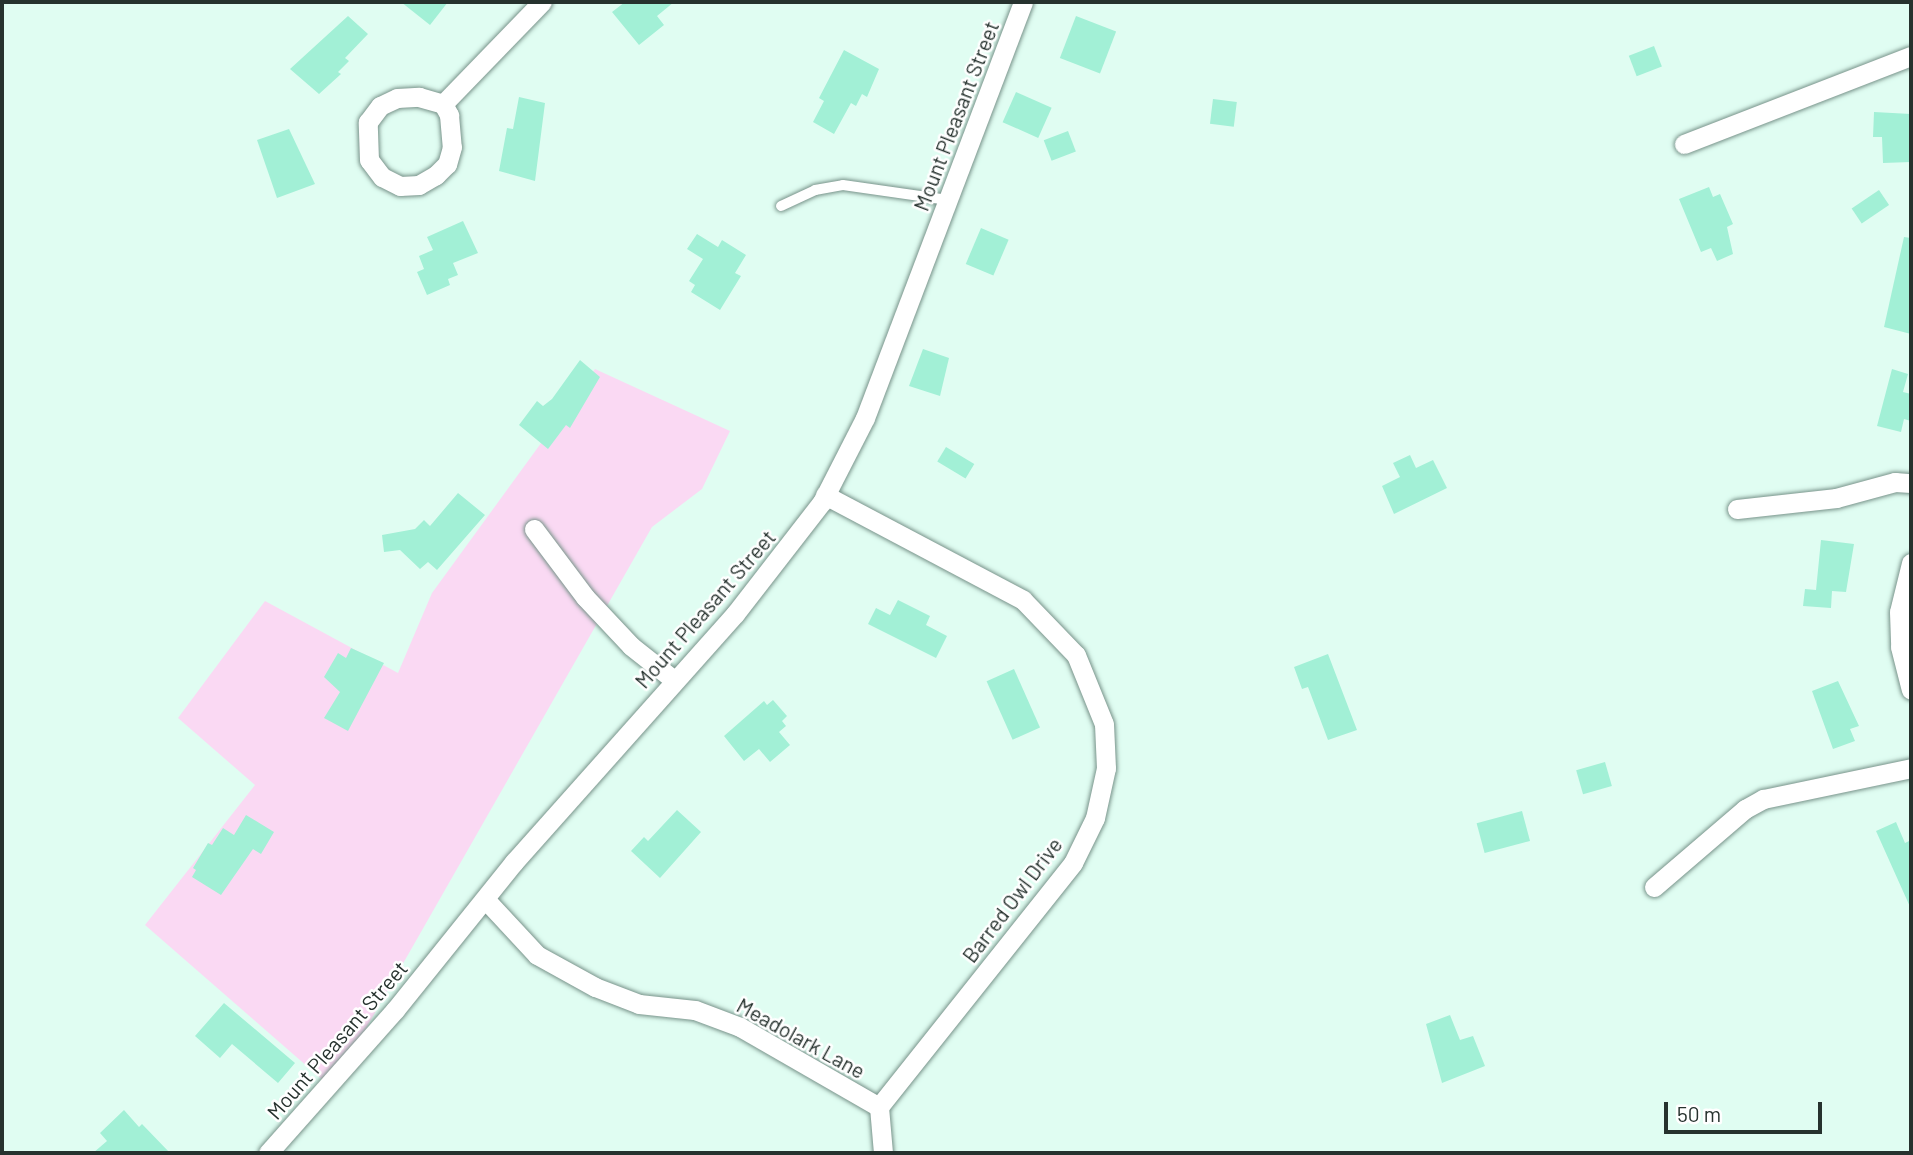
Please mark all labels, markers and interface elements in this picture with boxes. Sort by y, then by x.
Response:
street label: Mount Pleasant Street [908,18,1004,214]
street label: Mount Pleasant Street [629,525,781,693]
street label: Barred Owl Drive [957,833,1067,967]
street label: Mount Pleasant Street [261,956,413,1124]
street label: Meadolark Lane [732,992,870,1084]
scale bar [1668,1088,1826,1132]
text: 50 m [1677,1101,1721,1126]

